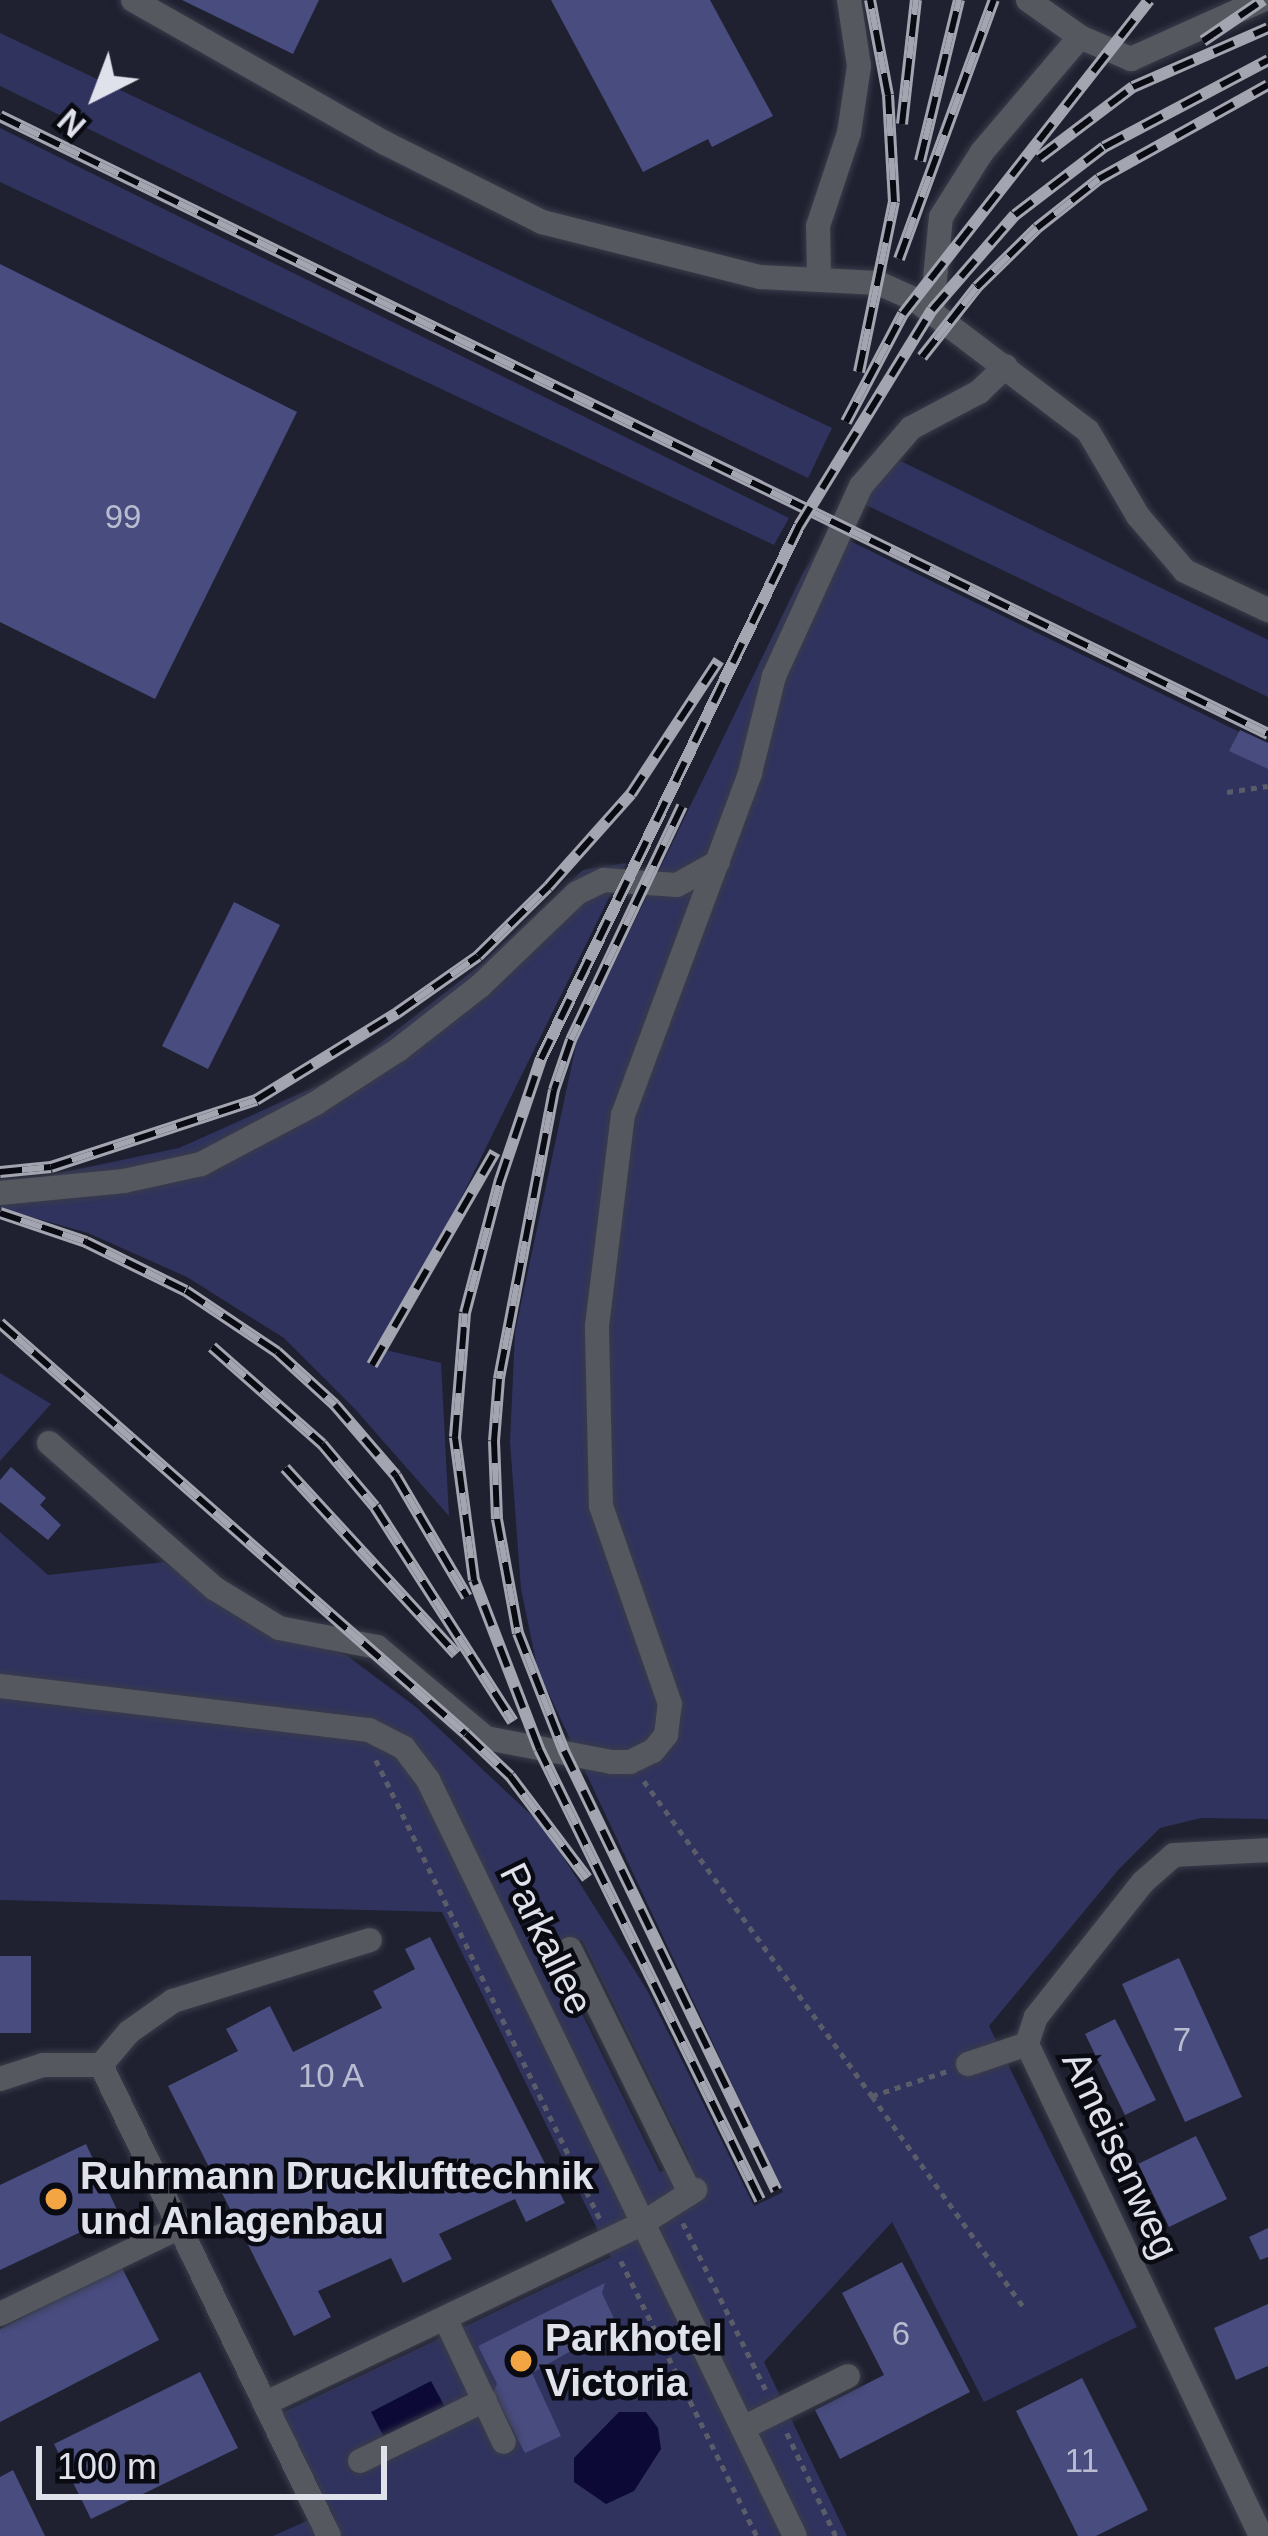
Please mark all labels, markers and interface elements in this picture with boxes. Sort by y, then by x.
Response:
north arrow [36,36,156,156]
text: N [50,101,93,145]
house number: 99 [105,497,141,537]
street label: Parkallee [489,1856,603,2022]
house number: 7 [1173,2020,1191,2060]
street label: Ameisenweg [1052,2044,1188,2266]
house number: 10 A [297,2056,365,2096]
place label: Ruhrmann Drucklufttechnik und Anlagenbau [80,2154,594,2245]
marker: Ruhrmann Drucklufttechnik und Anlagenbau [43,2186,69,2212]
house number: 6 [892,2314,910,2354]
place label: Parkhotel Victoria [545,2316,723,2407]
marker: Parkhotel Victoria [508,2348,534,2374]
scale bar [42,2422,393,2496]
house number: 11 [1065,2441,1099,2481]
text: 100 m [57,2446,157,2487]

